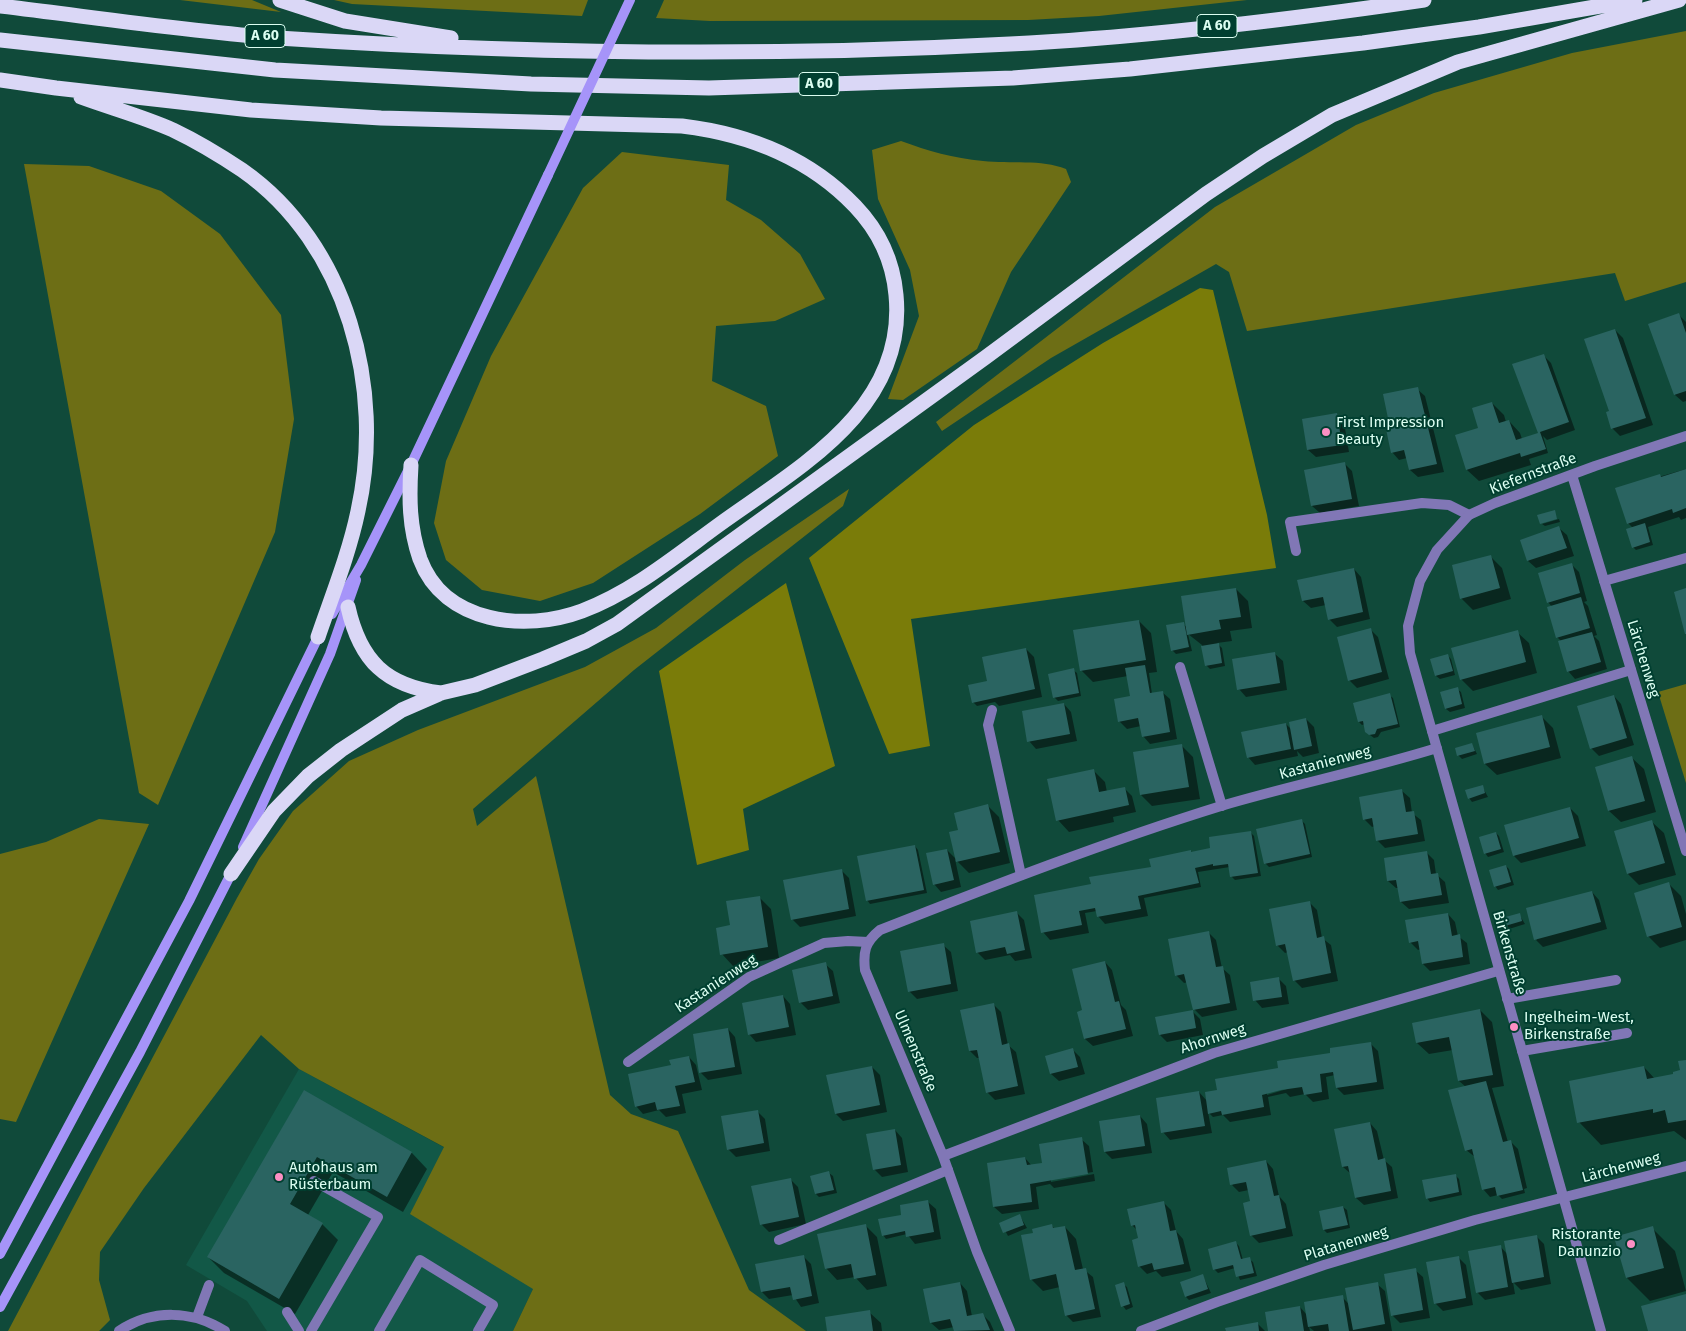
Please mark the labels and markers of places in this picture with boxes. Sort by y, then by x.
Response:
place label: First Impression Beauty [1336,414,1444,449]
marker: First Impression Beauty [1320,426,1332,438]
place label: Ingelheim-West, Birkenstraße [1524,1009,1634,1044]
marker: Ingelheim-West, Birkenstraße [1508,1021,1520,1033]
place label: Autohaus am Rüsterbaum [289,1159,378,1194]
marker: Autohaus am Rüsterbaum [273,1171,285,1183]
place label: Ristorante Danunzio [1551,1226,1621,1261]
marker: Ristorante Danunzio [1625,1238,1637,1250]

